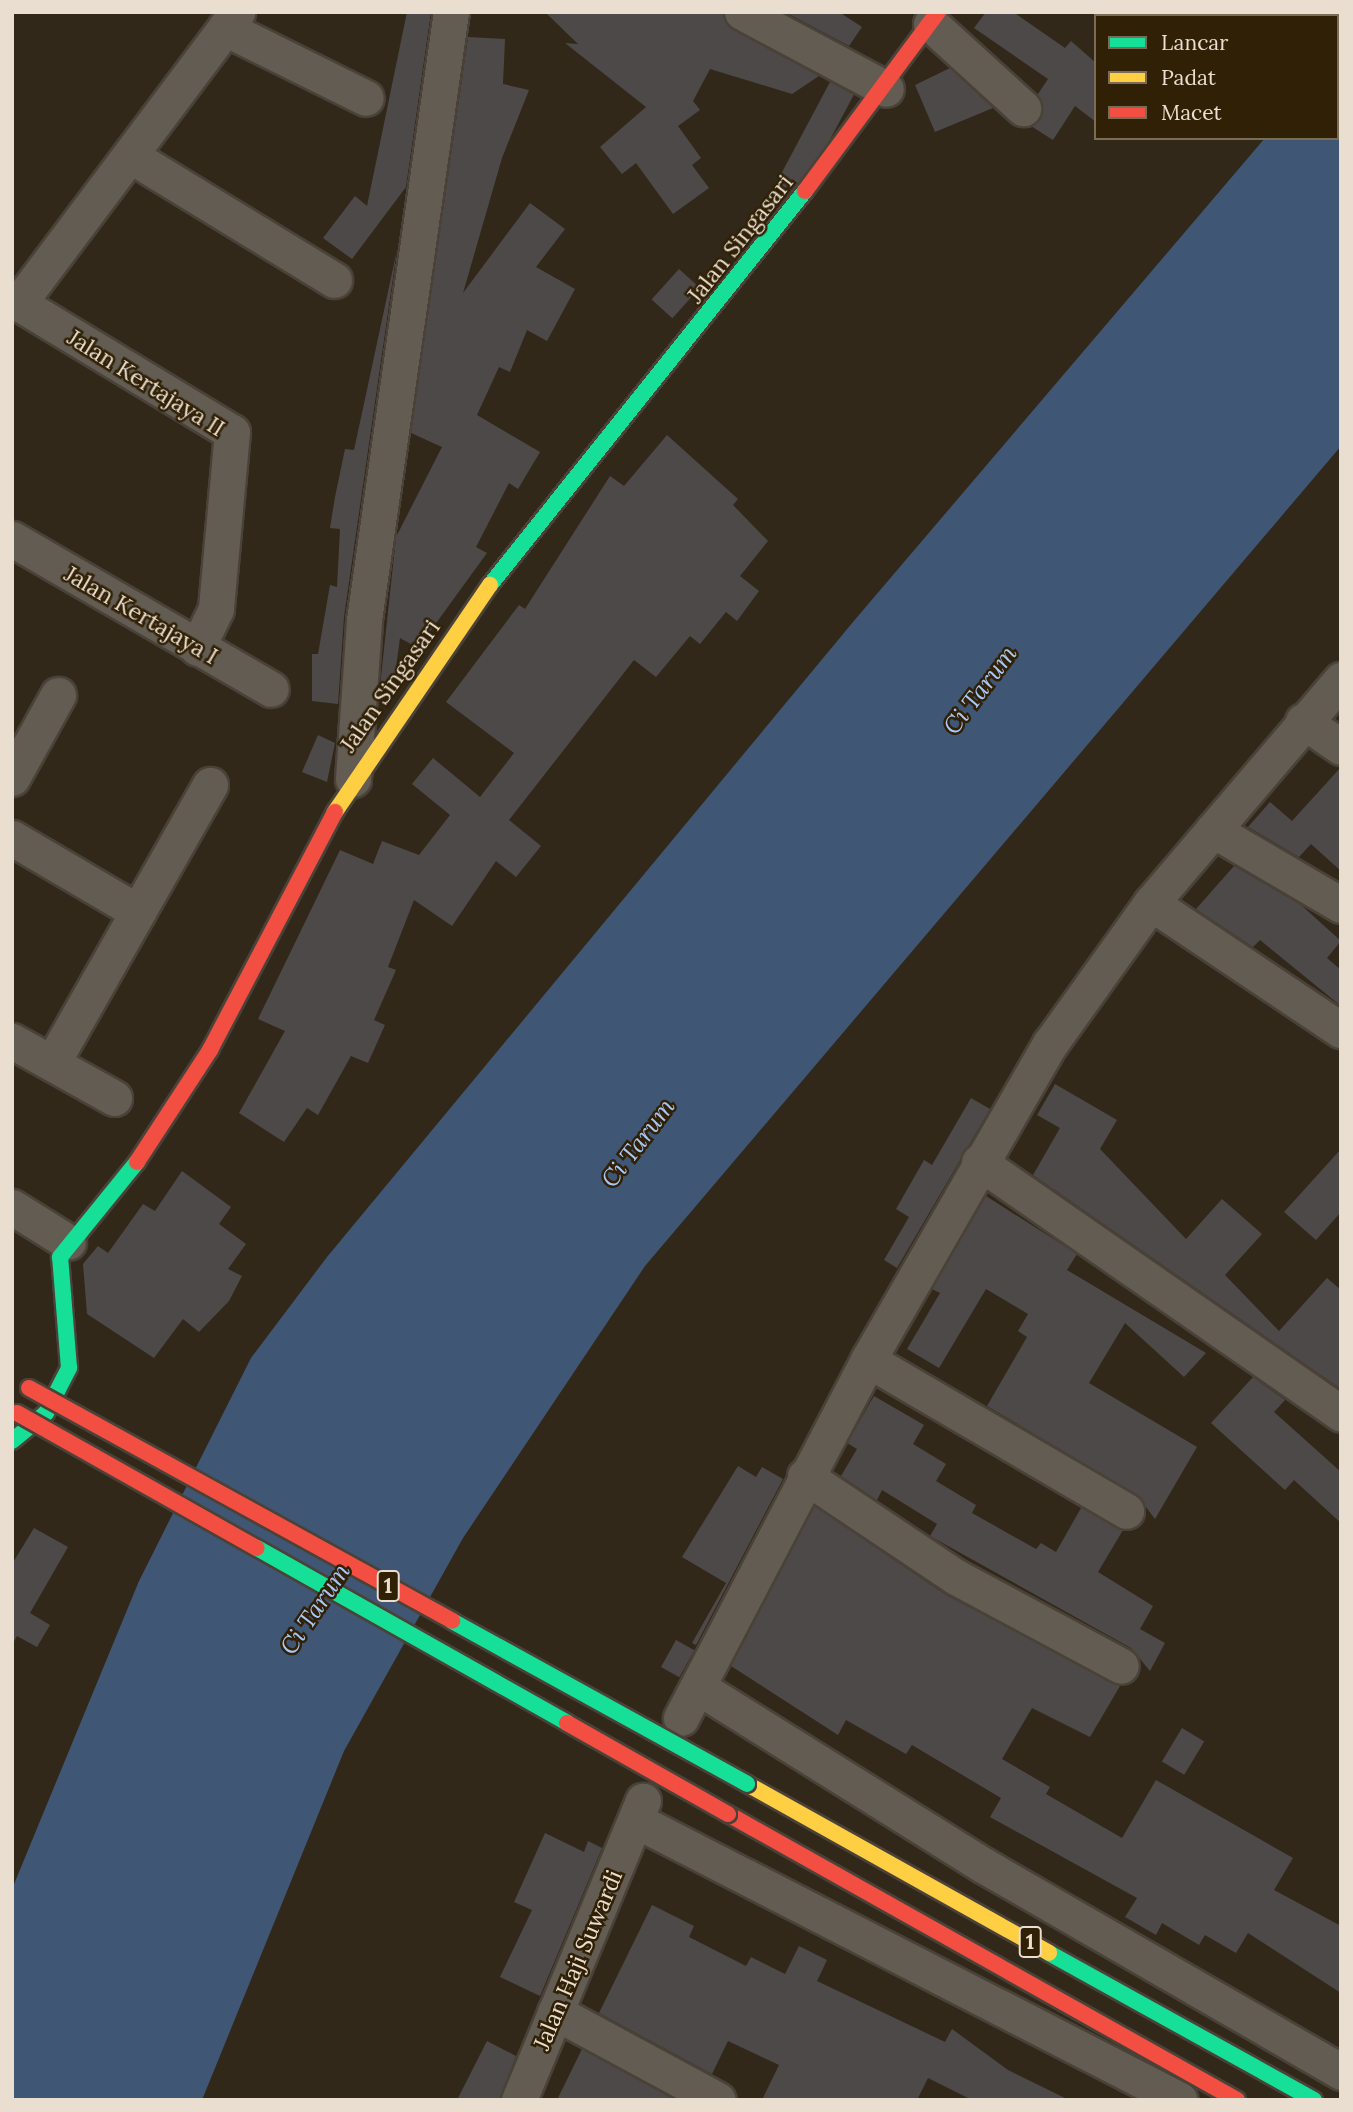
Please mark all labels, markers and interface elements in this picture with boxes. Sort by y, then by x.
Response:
legend [1094,14,1339,140]
text: Lancar [1161,29,1228,56]
text: Padat [1161,64,1216,91]
text: Macet [1161,99,1222,126]
street label: Jalan Singasari [681,169,799,309]
street label: Jalan Kertajaya II [62,324,230,442]
street label: Jalan Kertajaya I [59,560,223,670]
street label: Jalan Singasari [334,615,446,757]
water label: Ci Tarum [937,640,1023,740]
water label: Ci Tarum [595,1093,681,1193]
water label: Ci Tarum [274,1558,356,1660]
road number: 1 [376,1568,400,1604]
street label: Jalan Haji Suwardi [528,1866,628,2054]
road number: 1 [1018,1924,1042,1960]

